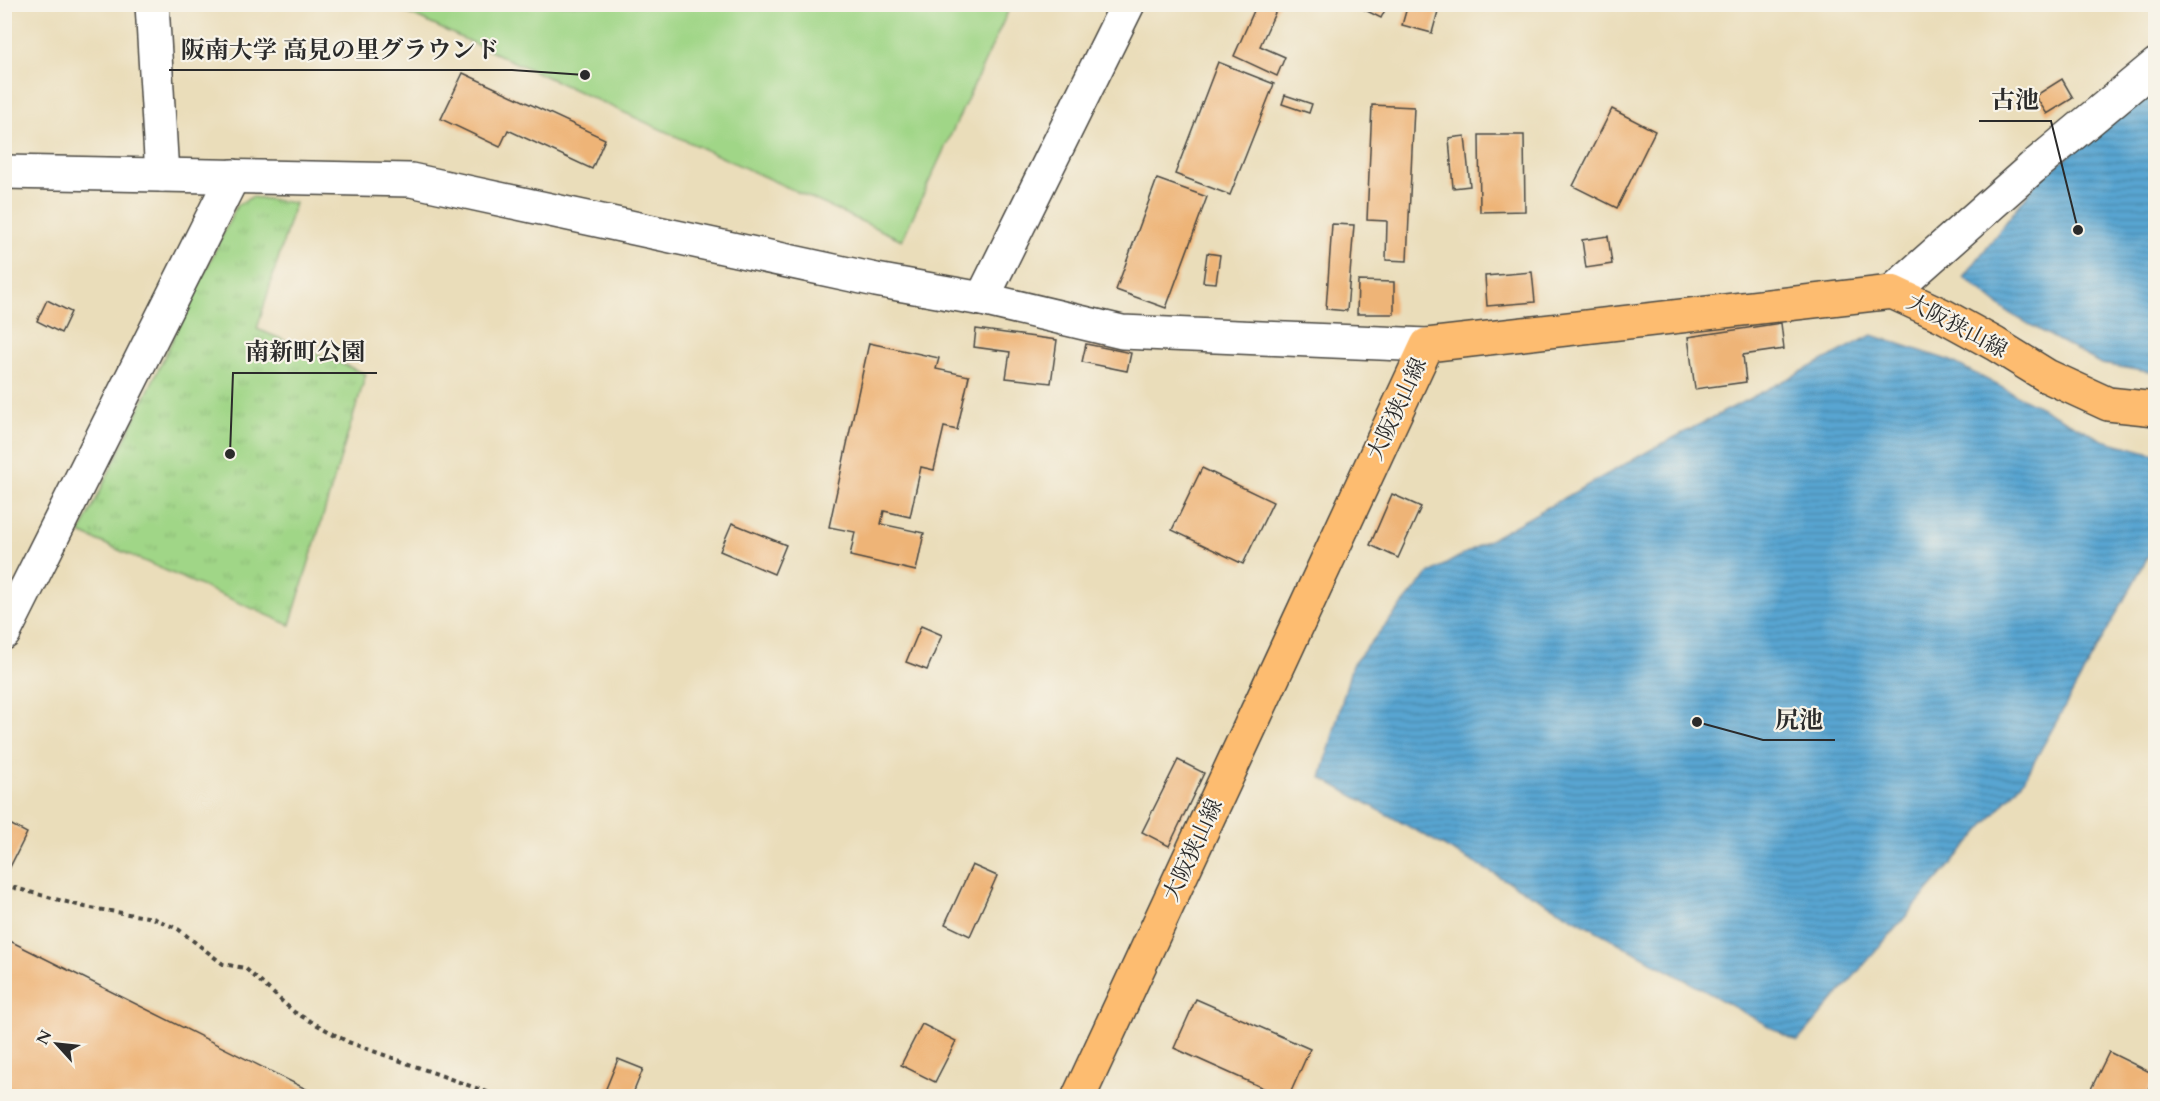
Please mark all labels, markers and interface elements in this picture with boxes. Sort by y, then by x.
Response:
callout: 阪南大学 高見の里グラウンド [169,28,512,70]
text: 阪南大学 高見の里グラウンド [181,34,499,67]
callout: 古池 [1979,79,2051,121]
text: 古池 [1991,84,2039,117]
street label: 大阪狭山線 [1901,287,2013,365]
callout: 南新町公園 [233,331,377,373]
text: 南新町公園 [245,336,365,369]
street label: 大阪狭山線 [1360,353,1434,465]
callout: 尻池 [1763,698,1835,740]
text: 尻池 [1775,704,1823,737]
street label: 大阪狭山線 [1156,794,1230,906]
north arrow [27,1014,87,1074]
text: N [32,1026,58,1049]

